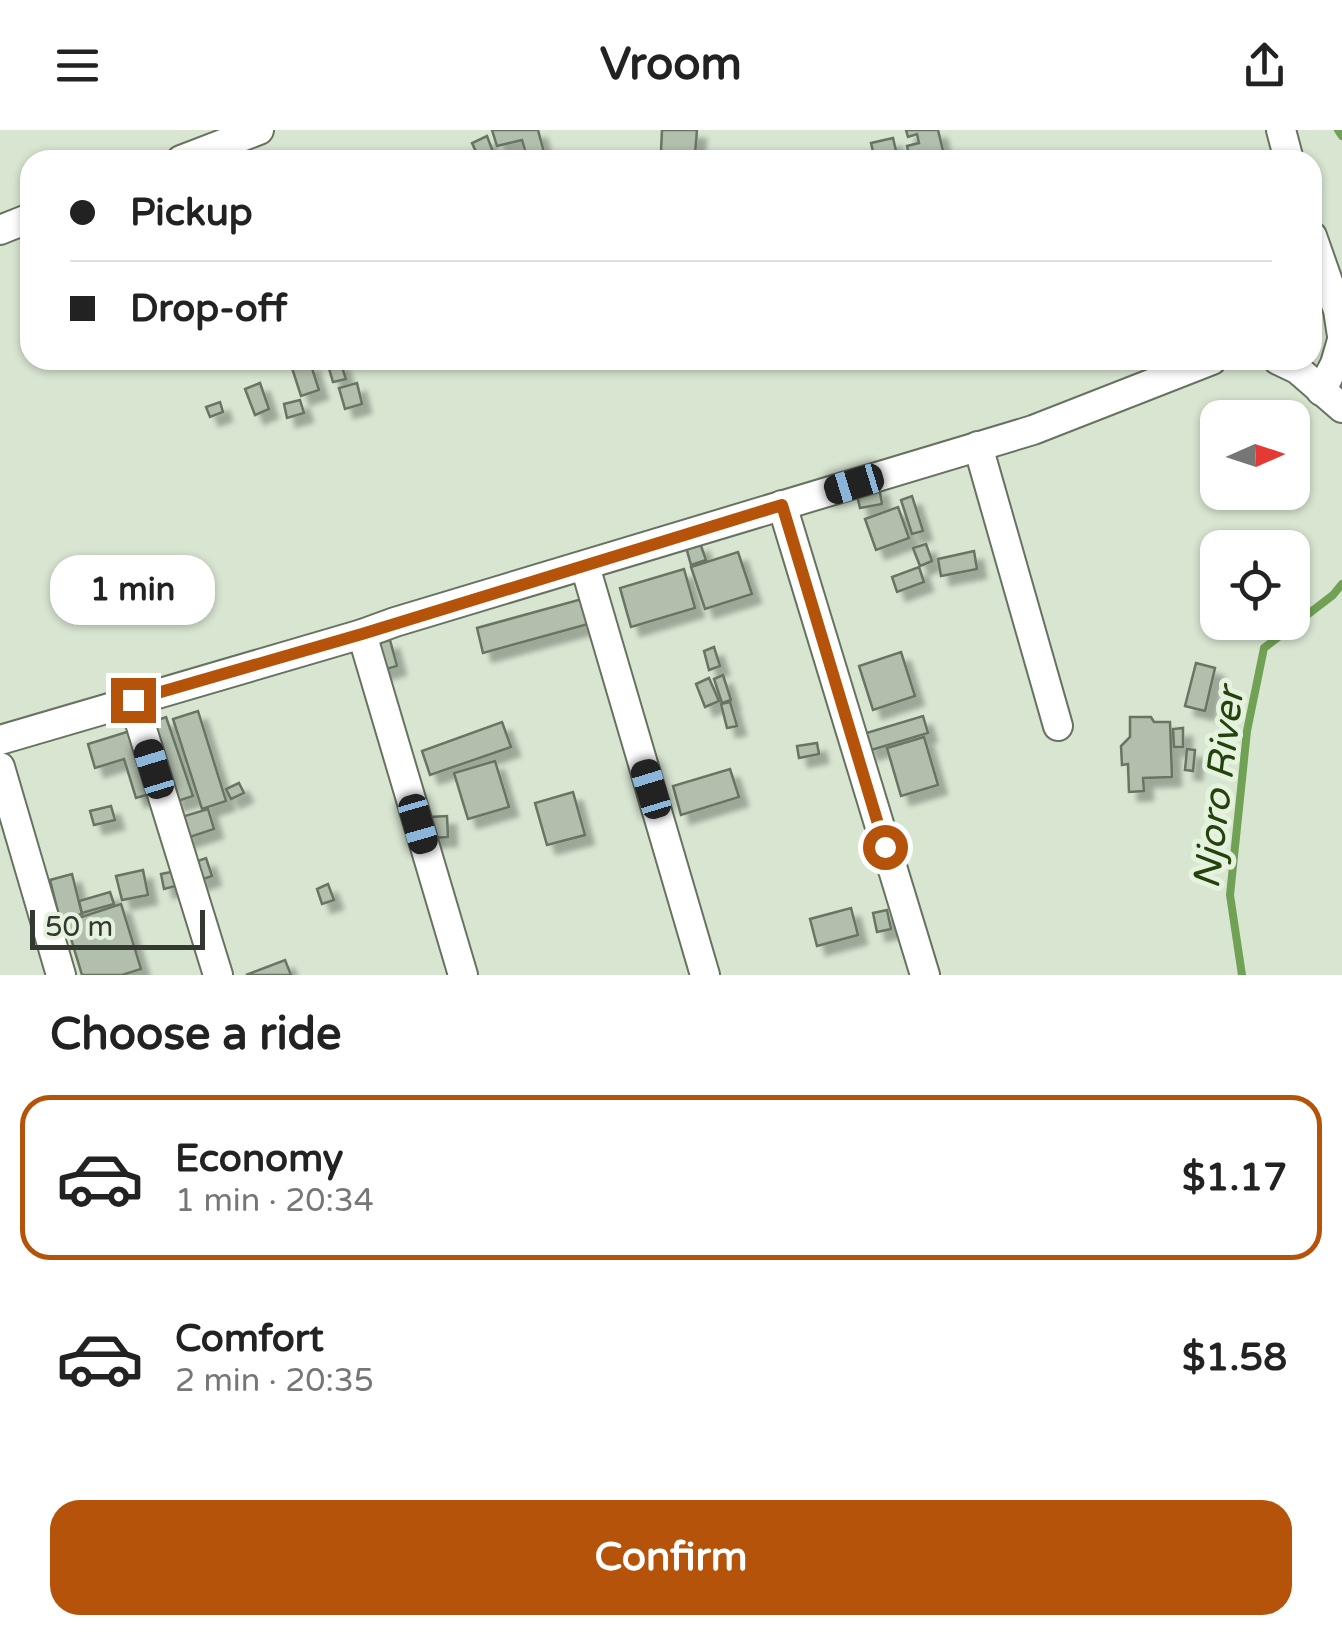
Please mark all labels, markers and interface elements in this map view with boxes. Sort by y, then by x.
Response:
icon: menu [50,38,105,93]
text: Vroom [600,38,742,92]
icon: share [1237,38,1292,93]
text: Pickup [130,190,253,236]
text: Drop-off [130,286,287,332]
north arrow [1200,400,1310,510]
map controls [1200,400,1310,640]
car [821,461,887,507]
button: locate [1200,530,1310,640]
callout: 1 min [51,555,216,625]
text: 1 min [90,571,175,609]
route end [111,678,156,723]
water label: Njoro River [1184,681,1255,891]
car [131,736,177,802]
car [628,756,674,822]
car [395,791,441,857]
route start [863,825,908,870]
scale bar [30,905,205,950]
text: 50 m [45,910,113,944]
text: Choose a ride [50,1008,341,1062]
icon: car [55,1133,145,1223]
text: Economy [175,1136,343,1182]
text: $1.17 [1182,1155,1287,1201]
text: 1 min · 20:34 [175,1182,374,1220]
icon: car [55,1313,145,1403]
text: Comfort [175,1316,324,1362]
text: $1.58 [1182,1335,1287,1381]
text: 2 min · 20:35 [175,1362,374,1400]
button: Confirm [50,1500,1292,1615]

